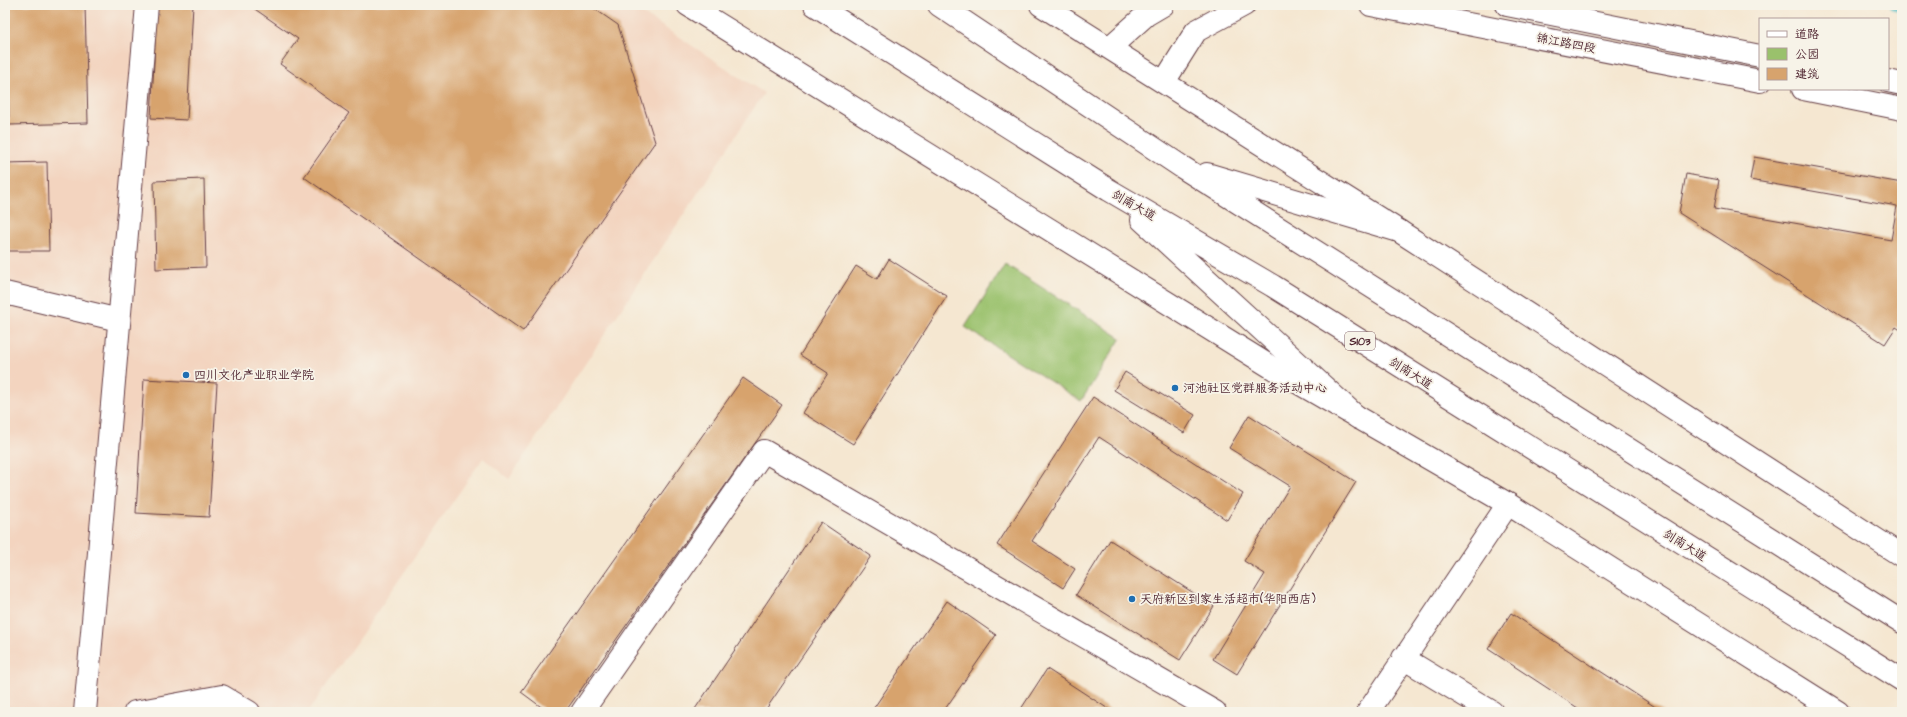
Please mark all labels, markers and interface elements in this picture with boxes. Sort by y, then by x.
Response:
legend [1759,18,1889,90]
text: 道路 [1795,26,1819,43]
street label: 锦江路四段 [1535,29,1597,58]
text: 公园 [1795,46,1819,63]
text: 建筑 [1795,66,1819,83]
street label: 剑南大道 [1109,186,1159,225]
road number: S103 [1345,332,1375,350]
street label: 剑南大道 [1386,353,1436,393]
place label: 四川文化产业职业学院 [194,367,314,384]
marker: 四川文化产业职业学院 [181,370,191,380]
place label: 河池社区党群服务活动中心 [1183,380,1327,397]
marker: 河池社区党群服务活动中心 [1170,383,1180,393]
street label: 剑南大道 [1660,525,1710,565]
place label: 天府新区到家生活超市(华阳西店) [1140,591,1316,608]
marker: 天府新区到家生活超市(华阳西店) [1127,594,1137,604]

